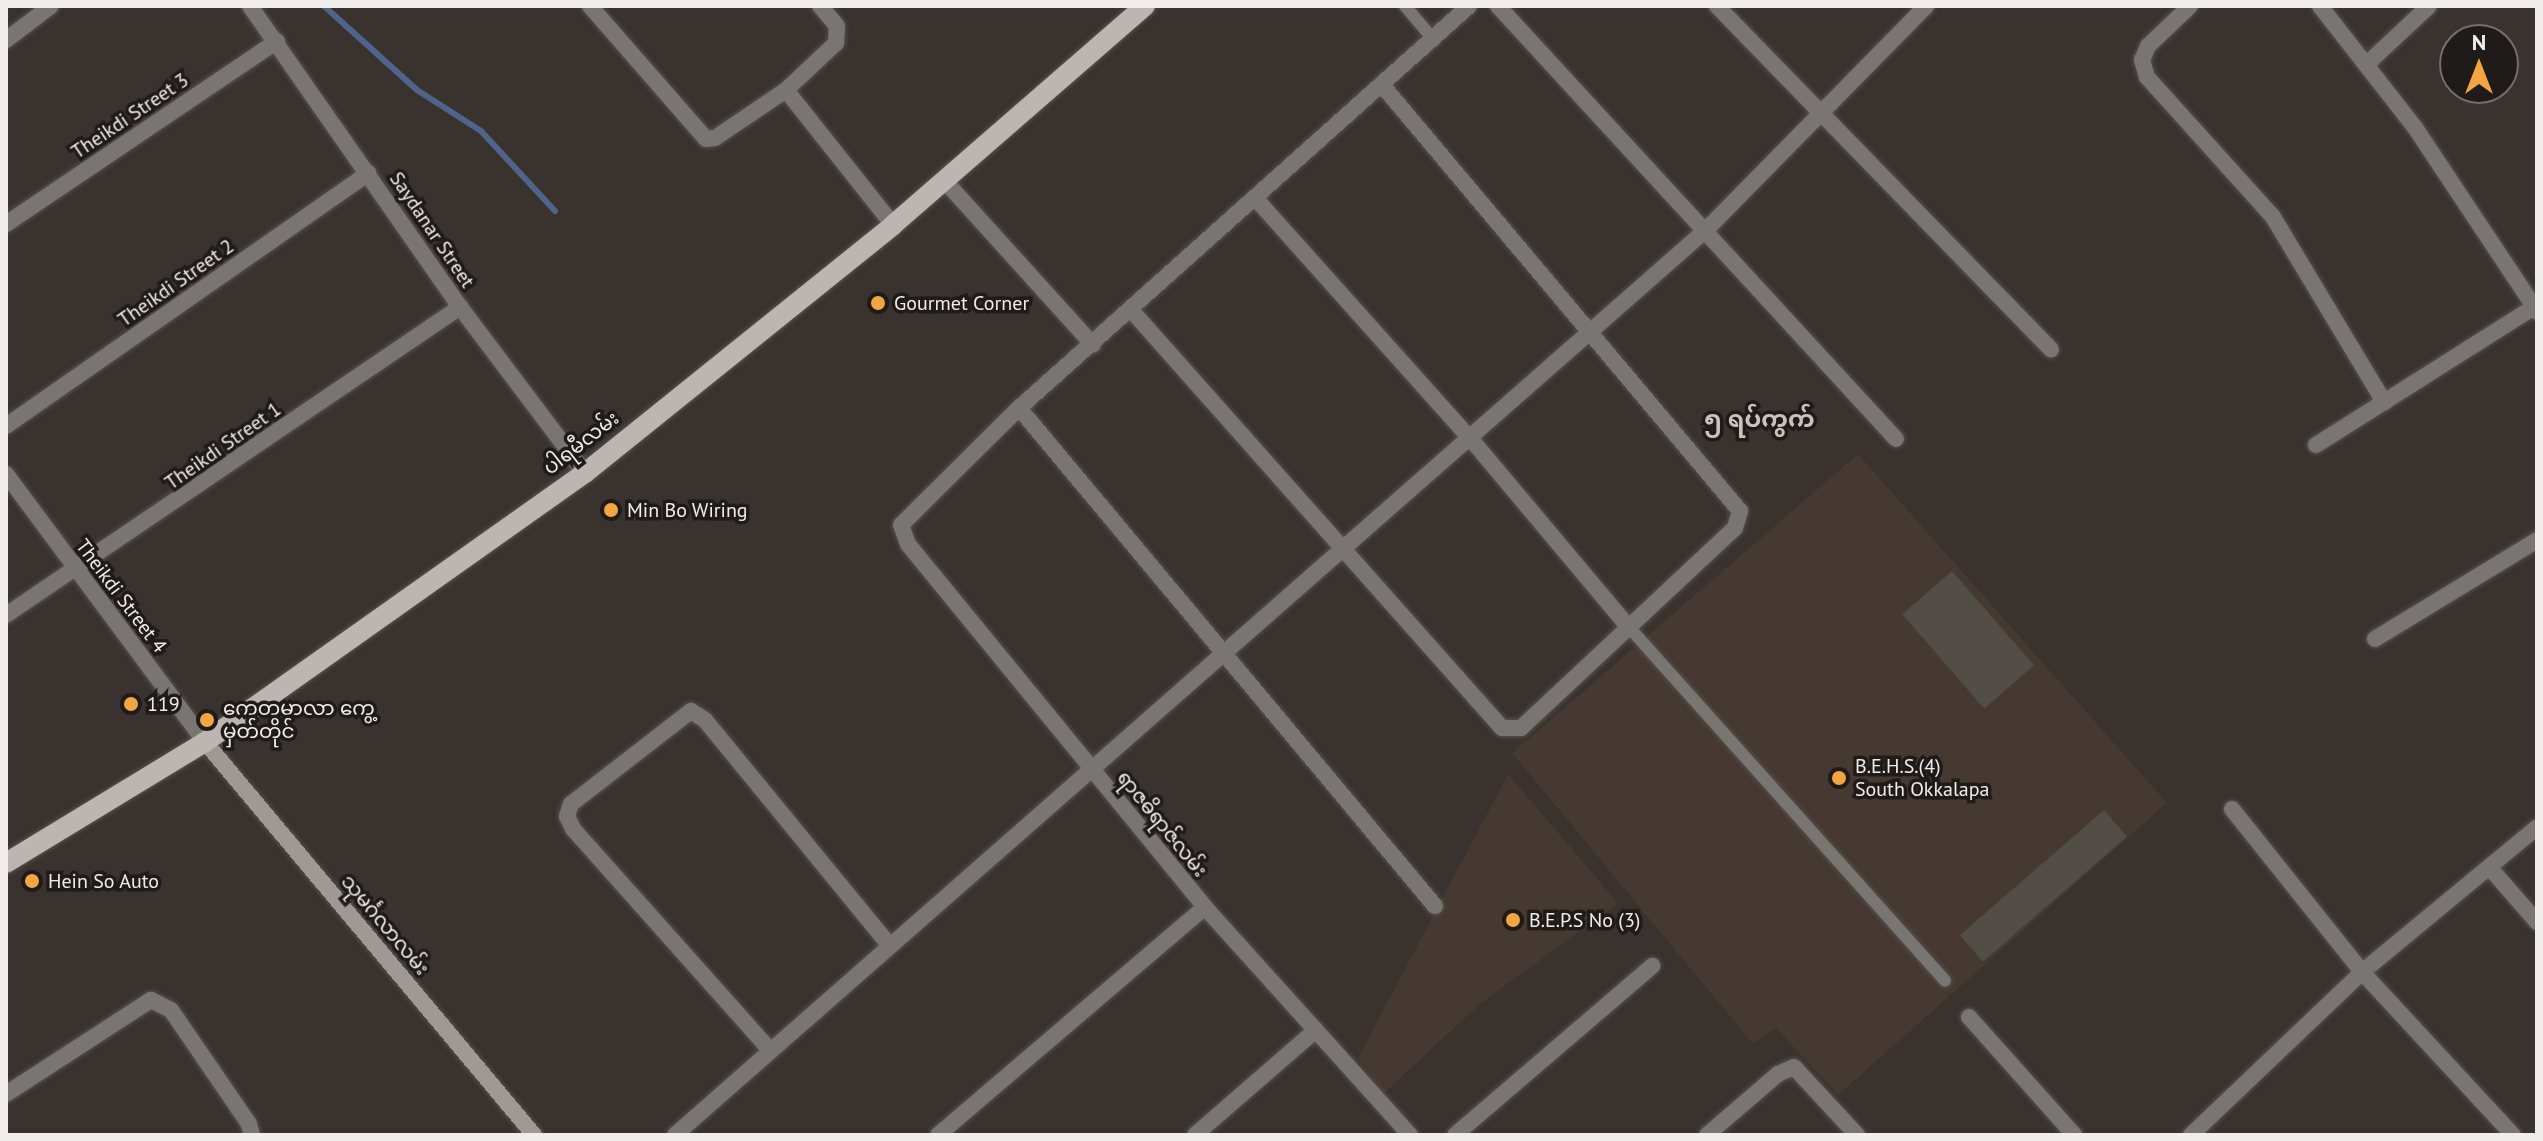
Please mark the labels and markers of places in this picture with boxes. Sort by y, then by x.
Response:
place label: Gourmet Corner [894,291,1029,315]
marker: Gourmet Corner [869,294,887,312]
place label: Min Bo Wiring [627,498,748,522]
marker: Min Bo Wiring [602,501,620,519]
place label: 119 [147,692,180,716]
marker: 119 [122,695,140,713]
place label: ကေတုမာလာ ကွေ့ မှတ်တိုင် [223,696,375,743]
marker: ကေတုမာလာ ကွေ့ မှတ်တိုင် [198,711,216,729]
place label: B.E.H.S.(4) South Okkalapa [1855,754,1989,801]
marker: B.E.H.S.(4) South Okkalapa [1830,769,1848,787]
place label: Hein So Auto [48,869,160,893]
marker: Hein So Auto [23,872,41,890]
place label: B.E.P.S No (3) [1529,908,1640,932]
marker: B.E.P.S No (3) [1504,911,1522,929]

